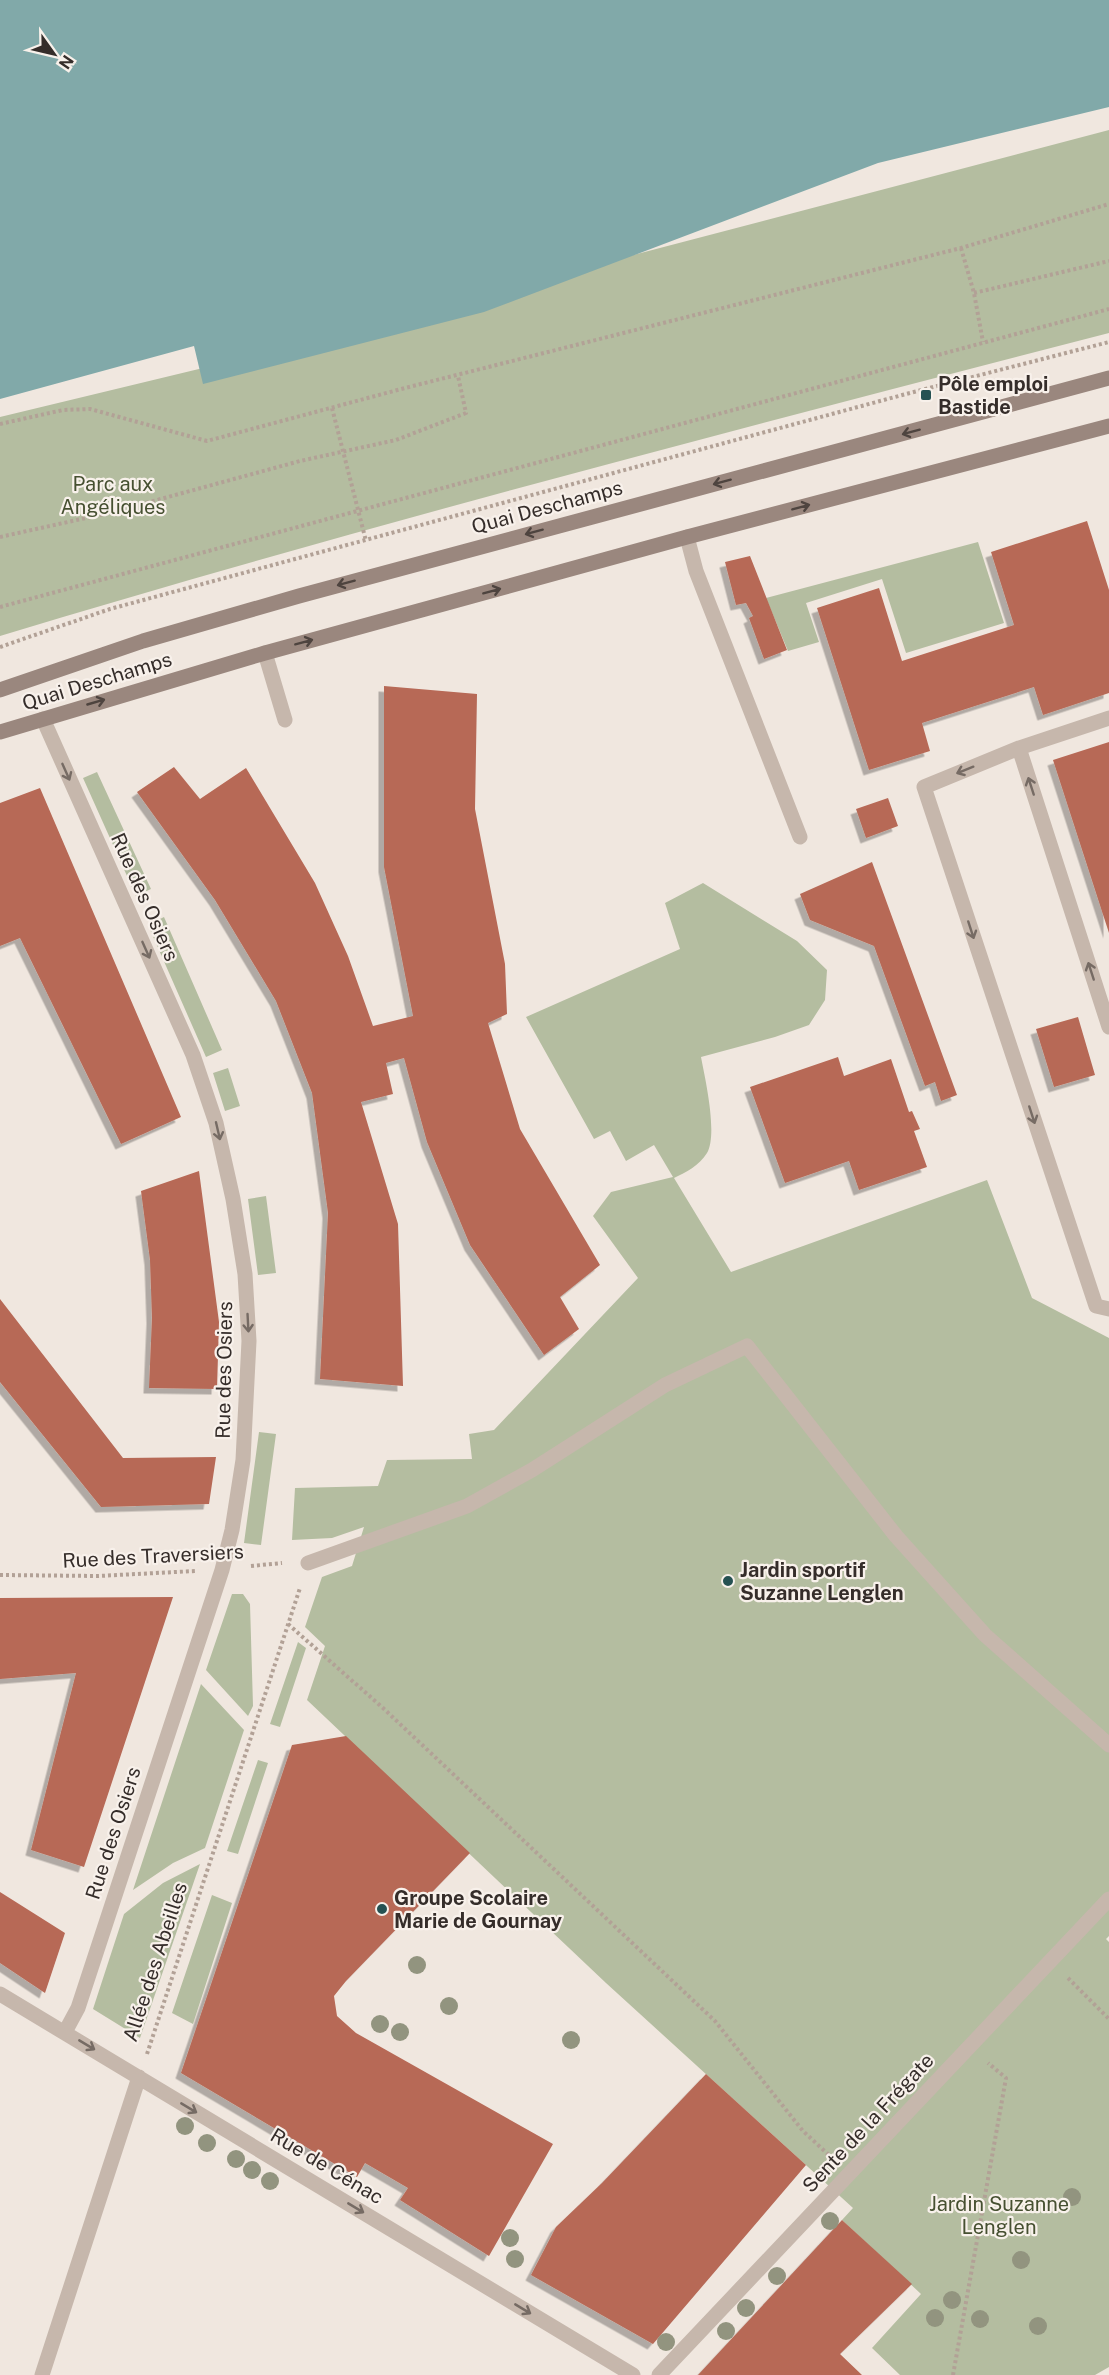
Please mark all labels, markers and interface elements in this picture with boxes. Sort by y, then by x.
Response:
north arrow [24,24,84,84]
text: N [55,52,77,73]
place label: Pôle emploi Bastide [938,372,1048,419]
marker: Pôle emploi Bastide [919,388,933,402]
one-way arrow [902,426,921,438]
park label: Parc aux Angéliques [60,472,166,519]
street label: Quai Deschamps [469,475,625,539]
one-way arrow [713,477,732,488]
one-way arrow [792,501,811,512]
one-way arrow [525,527,544,539]
one-way arrow [337,578,356,590]
one-way arrow [482,585,501,596]
one-way arrow [294,636,313,648]
street label: Quai Deschamps [19,647,175,715]
one-way arrow [86,696,105,707]
one-way arrow [61,763,72,781]
one-way arrow [956,765,975,776]
one-way arrow [1025,777,1036,796]
street label: Rue des Osiers [106,829,184,965]
one-way arrow [966,920,977,939]
one-way arrow [141,941,152,959]
one-way arrow [1085,962,1096,981]
one-way arrow [1028,1105,1039,1124]
one-way arrow [212,1121,224,1140]
street label: Rue des Osiers [211,1301,237,1439]
one-way arrow [243,1313,254,1333]
street label: Rue des Traversiers [62,1539,244,1573]
place label: Jardin sportif Suzanne Lenglen [740,1558,904,1605]
marker: Jardin sportif Suzanne Lenglen [721,1574,735,1588]
street label: Rue des Osiers [80,1764,146,1902]
street label: Allée des Abeilles [118,1879,192,2045]
place label: Groupe Scolaire Marie de Gournay [394,1886,562,1933]
marker: Groupe Scolaire Marie de Gournay [375,1902,389,1916]
one-way arrow [78,2039,95,2052]
street label: Sente de la Frégate [797,2048,939,2198]
one-way arrow [180,2102,197,2114]
street label: Rue de Cénac [266,2123,388,2209]
park label: Jardin Suzanne Lenglen [929,2192,1069,2239]
one-way arrow [347,2203,364,2215]
one-way arrow [514,2303,531,2315]

